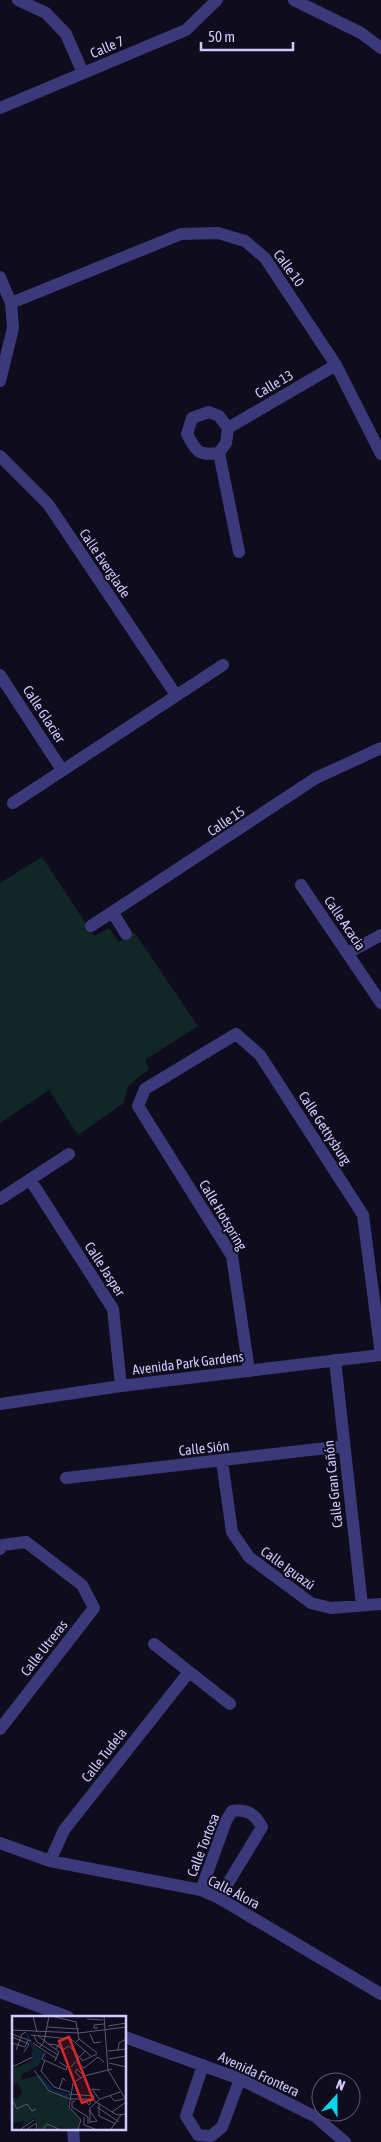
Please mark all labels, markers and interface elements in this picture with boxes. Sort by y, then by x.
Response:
scale bar [201,20,294,52]
text: 50 m [208,28,235,45]
street label: Calle 7 [88,33,126,61]
street label: Calle 10 [270,246,308,290]
street label: Calle 13 [252,367,296,401]
street label: Calle Everglade [76,526,134,600]
street label: Calle Glacier [20,682,69,746]
street label: Calle 15 [204,803,248,839]
street label: Calle Acacia [321,893,369,953]
street label: Calle Gettysburg [295,1088,355,1168]
street label: Calle Hotspring [196,1177,250,1253]
street label: Calle Jasper [82,1239,129,1300]
street label: Avenida Park Gardens [131,1348,245,1378]
street label: Calle Sión [178,1437,230,1459]
street label: Calle Gran Cañón [320,1439,346,1529]
street label: Calle Iguazú [258,1543,318,1593]
street label: Calle Utreras [17,1617,71,1679]
street label: Calle Tudela [78,1725,130,1785]
street label: Calle Tortosa [184,1811,222,1879]
street label: Calle Álora [206,1872,262,1912]
inset map [12,2016,126,2130]
street label: Avenida Frontera [216,2048,302,2100]
north arrow [311,2072,361,2122]
text: N [334,2076,347,2094]

